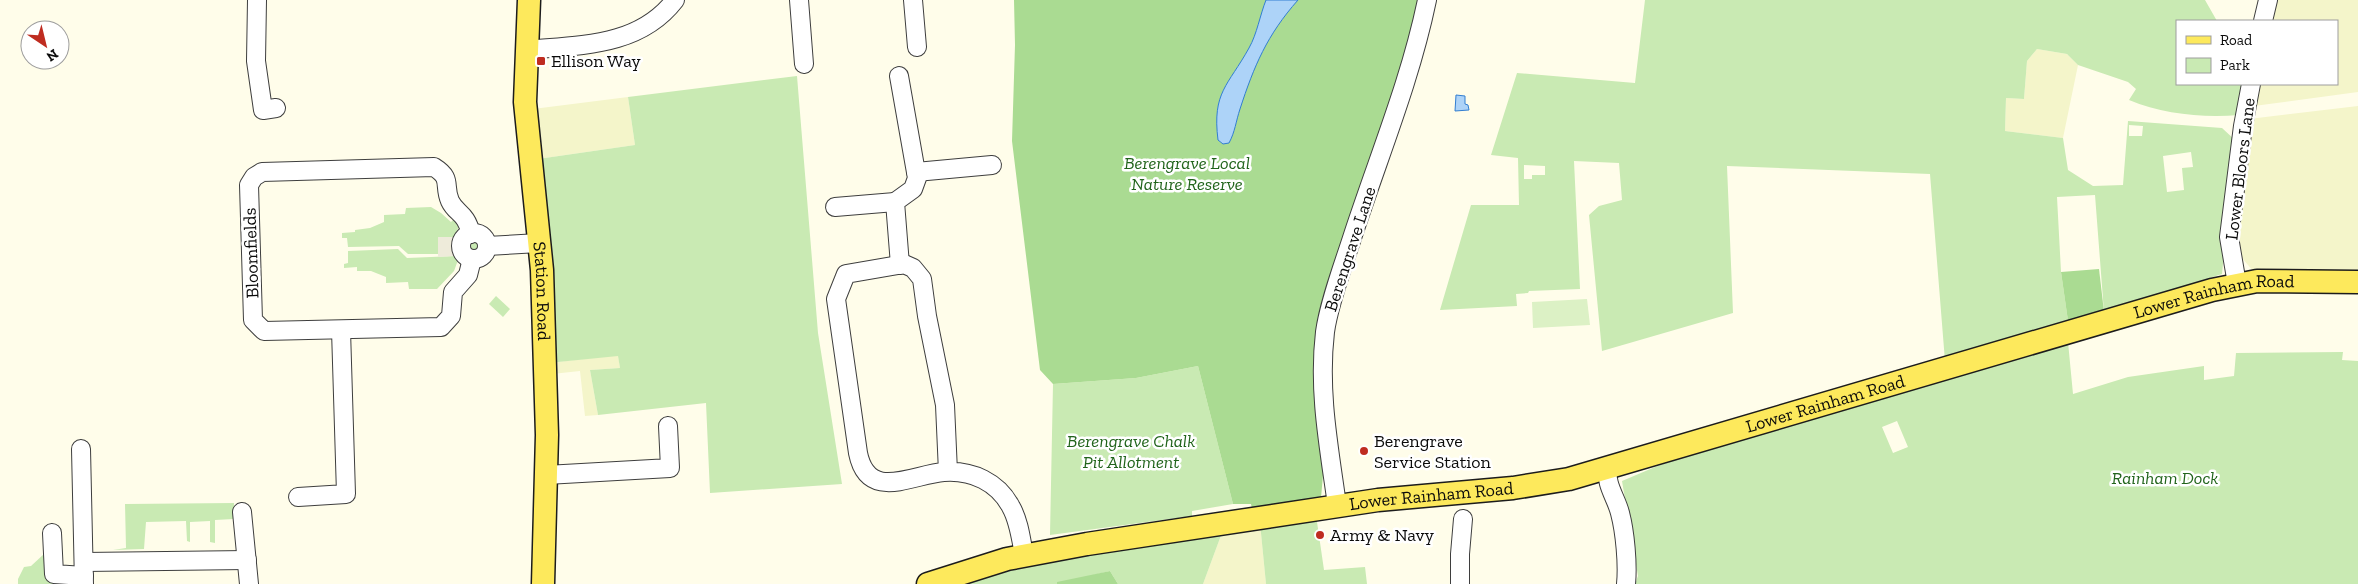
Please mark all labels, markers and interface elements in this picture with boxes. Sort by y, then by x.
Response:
north arrow [20,20,70,70]
legend [2176,20,2338,85]
text: Road [2220,31,2253,49]
text: N [43,45,61,65]
place label: Ellison Way [551,50,641,72]
marker: Ellison Way [535,55,547,67]
text: Park [2220,56,2250,74]
street label: Lower Bloors Lane [2220,97,2260,241]
park label: Berengrave Local Nature Reserve [1124,152,1250,195]
street label: Berengrave Lane [1319,184,1381,314]
street label: Bloomfields [238,207,264,299]
street label: Station Road [528,241,555,341]
street label: Lower Rainham Road [2131,270,2295,323]
street label: Lower Rainham Road [1743,370,1908,437]
park label: Berengrave Chalk Pit Allotment [1067,430,1195,473]
place label: Berengrave Service Station [1374,430,1492,473]
marker: Berengrave Service Station [1358,445,1370,457]
park label: Rainham Dock [2112,467,2218,489]
street label: Lower Rainham Road [1348,477,1514,515]
place label: Army & Navy [1330,524,1435,546]
marker: Army & Navy [1314,529,1326,541]

